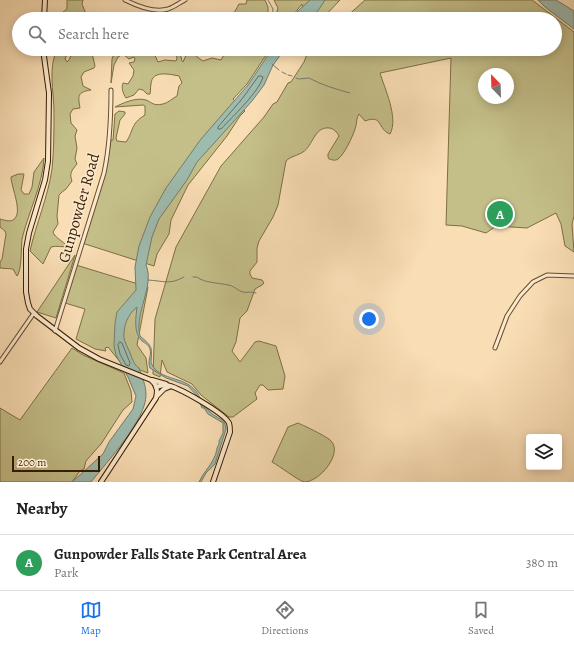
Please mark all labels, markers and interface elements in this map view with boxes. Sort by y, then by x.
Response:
search box [12,12,562,56]
icon: search [26,23,48,45]
text: Search here [58,24,129,44]
north arrow [478,68,514,104]
street label: Gunpowder Road [53,150,105,266]
pin: A [487,199,513,229]
your location [359,309,379,329]
map controls [526,434,562,470]
button: layers [526,434,562,470]
scale bar [12,454,100,473]
text: 200 m [18,455,46,470]
text: Nearby [16,497,67,520]
text: Gunpowder Falls State Park Central Area [54,544,307,564]
text: A [25,554,33,571]
text: 380 m [526,554,558,571]
text: Park [54,564,78,581]
tab: Map [80,599,102,638]
tab: Directions [261,599,309,638]
tab: Saved [468,599,494,638]

